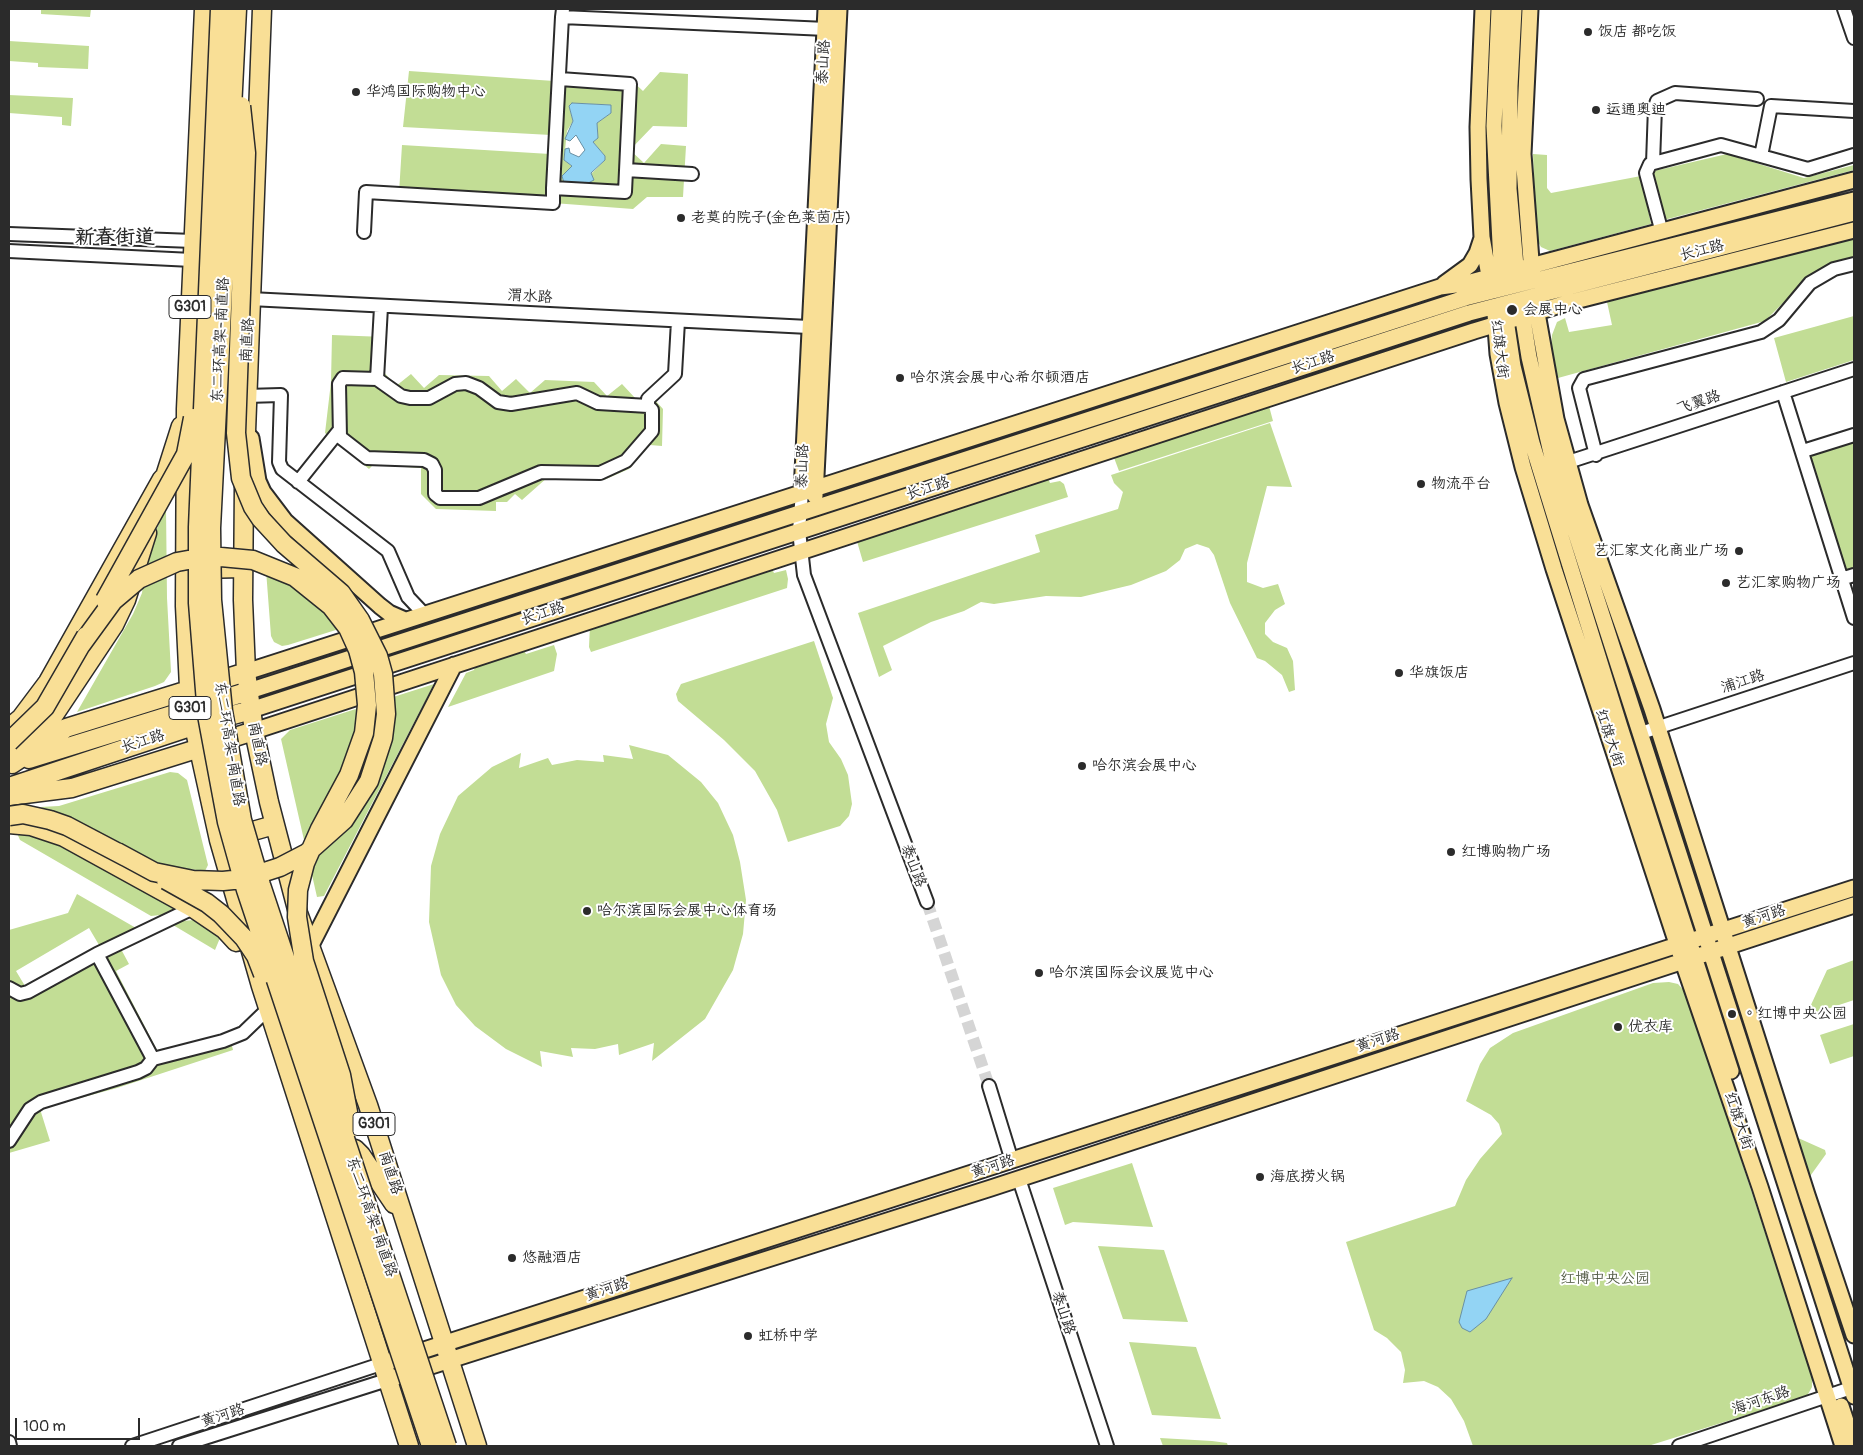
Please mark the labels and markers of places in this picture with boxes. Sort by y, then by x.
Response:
place label: 饭店 都吃饭 [1598,23,1676,41]
marker: 饭店 都吃饭 [1582,26,1594,38]
place label: 华鸿国际购物中心 [366,83,486,101]
marker: 华鸿国际购物中心 [350,86,362,98]
place label: 运通奥迪 [1606,101,1666,119]
marker: 运通奥迪 [1590,104,1602,116]
place label: 老莫的院子(金色莱茵店) [691,209,851,227]
marker: 老莫的院子(金色莱茵店) [675,212,687,224]
place label: 会展中心 [1523,301,1583,319]
marker: 会展中心 [1505,303,1519,317]
place label: 哈尔滨会展中心希尔顿酒店 [910,369,1090,387]
marker: 哈尔滨会展中心希尔顿酒店 [894,372,906,384]
place label: 物流平台 [1431,475,1491,493]
marker: 物流平台 [1415,478,1427,490]
place label: 艺汇家文化商业广场 [1594,542,1729,560]
marker: 艺汇家文化商业广场 [1733,545,1745,557]
place label: 艺汇家购物广场 [1736,574,1841,592]
marker: 艺汇家购物广场 [1720,577,1732,589]
place label: 华旗饭店 [1409,664,1469,682]
marker: 华旗饭店 [1393,667,1405,679]
place label: 哈尔滨会展中心 [1092,757,1197,775]
marker: 哈尔滨会展中心 [1076,760,1088,772]
place label: 红博购物广场 [1461,843,1551,861]
marker: 红博购物广场 [1445,846,1457,858]
place label: 哈尔滨国际会展中心体育场 [597,902,777,920]
marker: 哈尔滨国际会展中心体育场 [581,905,593,917]
place label: 哈尔滨国际会议展览中心 [1049,964,1214,982]
marker: 哈尔滨国际会议展览中心 [1033,967,1045,979]
place label: 。红博中央公园 [1742,1005,1847,1023]
marker: 。红博中央公园 [1726,1008,1738,1020]
place label: 优衣库 [1628,1018,1673,1036]
marker: 优衣库 [1612,1021,1624,1033]
place label: 海底捞火锅 [1270,1168,1345,1186]
marker: 海底捞火锅 [1254,1171,1266,1183]
place label: 悠融酒店 [522,1249,582,1267]
marker: 悠融酒店 [506,1252,518,1264]
place label: 虹桥中学 [758,1327,818,1345]
marker: 虹桥中学 [742,1330,754,1342]

